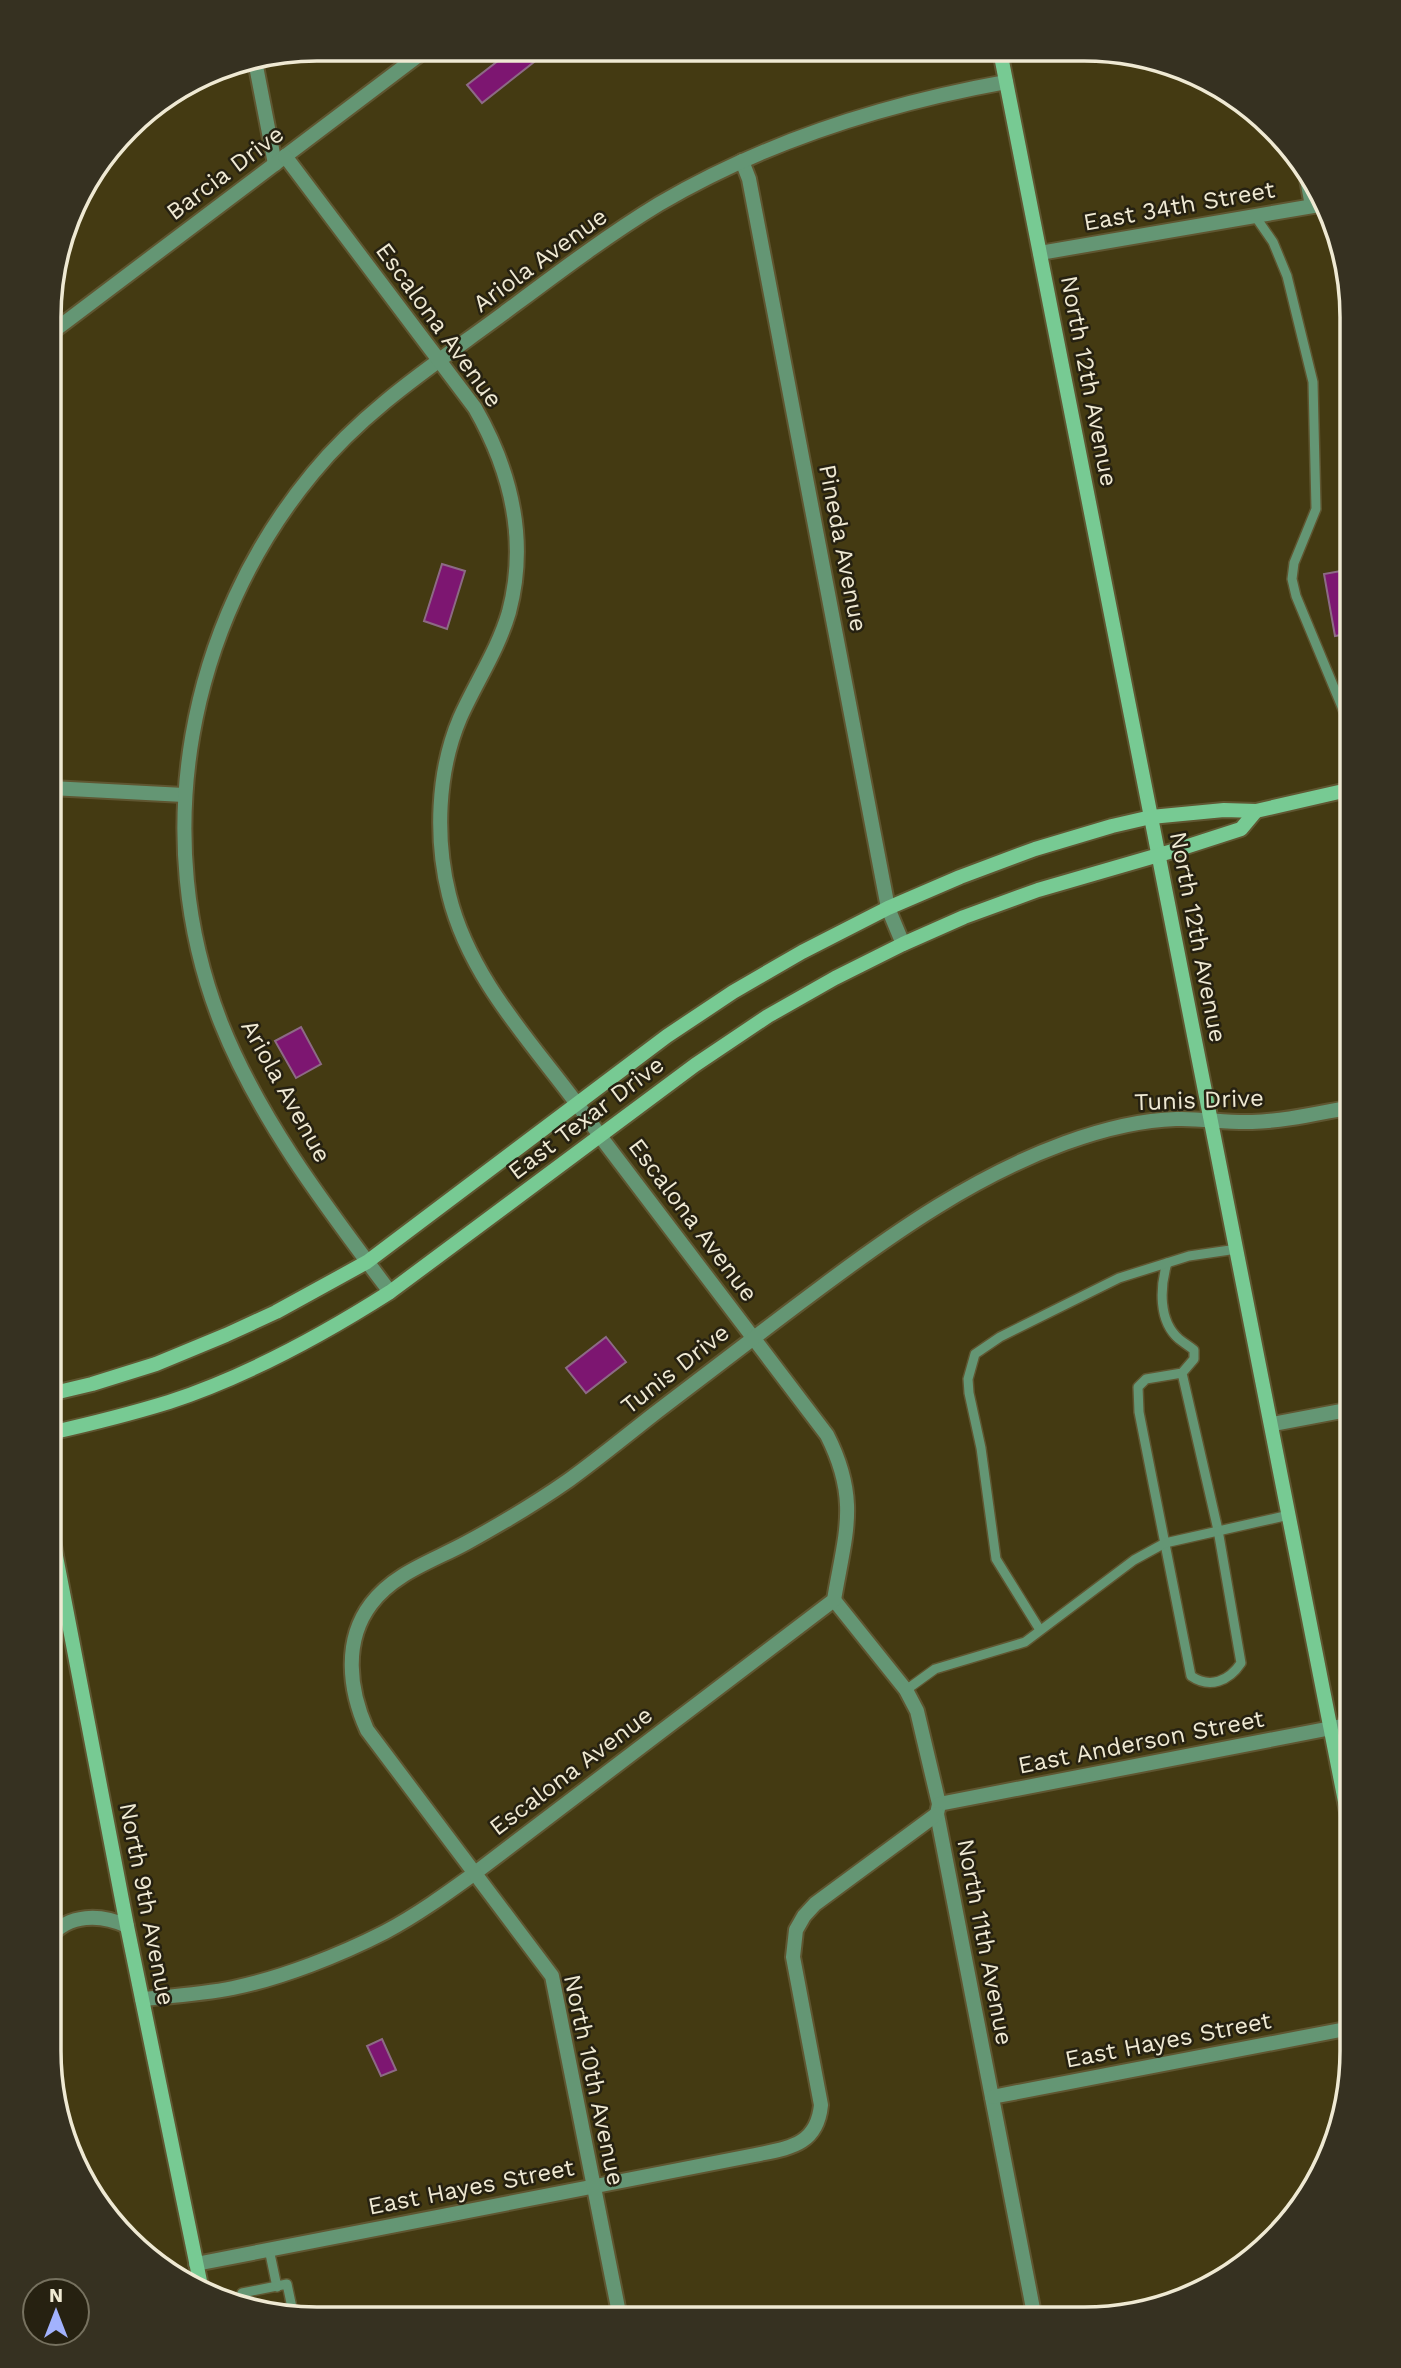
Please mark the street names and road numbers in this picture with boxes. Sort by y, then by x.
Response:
street label: Barcia Drive [161,120,289,226]
street label: East 34th Street [1081,175,1277,237]
street label: Ariola Avenue [467,202,613,318]
street label: Escalona Avenue [370,237,508,413]
street label: North 12th Avenue [1055,273,1123,489]
street label: Pineda Avenue [813,462,873,634]
street label: North 12th Avenue [1164,829,1232,1045]
street label: Ariola Avenue [235,1015,337,1167]
street label: East Texar Drive [503,1050,669,1186]
street label: Tunis Drive [1134,1084,1264,1116]
street label: Escalona Avenue [623,1133,763,1307]
street label: Tunis Drive [615,1318,735,1420]
street label: Escalona Avenue [484,1701,658,1841]
street label: East Anderson Street [1016,1704,1266,1780]
street label: North 9th Avenue [114,1800,180,2008]
street label: North 11th Avenue [951,1837,1019,2047]
street label: North 10th Avenue [558,1972,630,2188]
street label: East Hayes Street [1063,2006,1273,2074]
street label: East Hayes Street [366,2153,576,2221]

